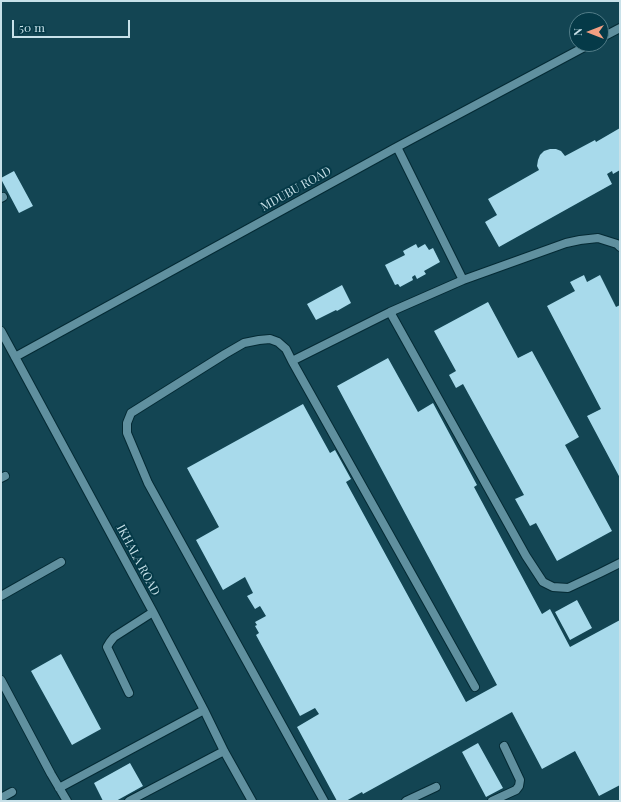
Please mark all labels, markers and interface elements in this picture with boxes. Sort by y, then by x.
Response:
scale bar [14,12,132,38]
north arrow [569,12,609,52]
text: 50 m [19,19,45,35]
text: N [570,28,585,36]
street label: MDUBU ROAD [258,164,334,214]
street label: IKHALA ROAD [113,522,163,598]

